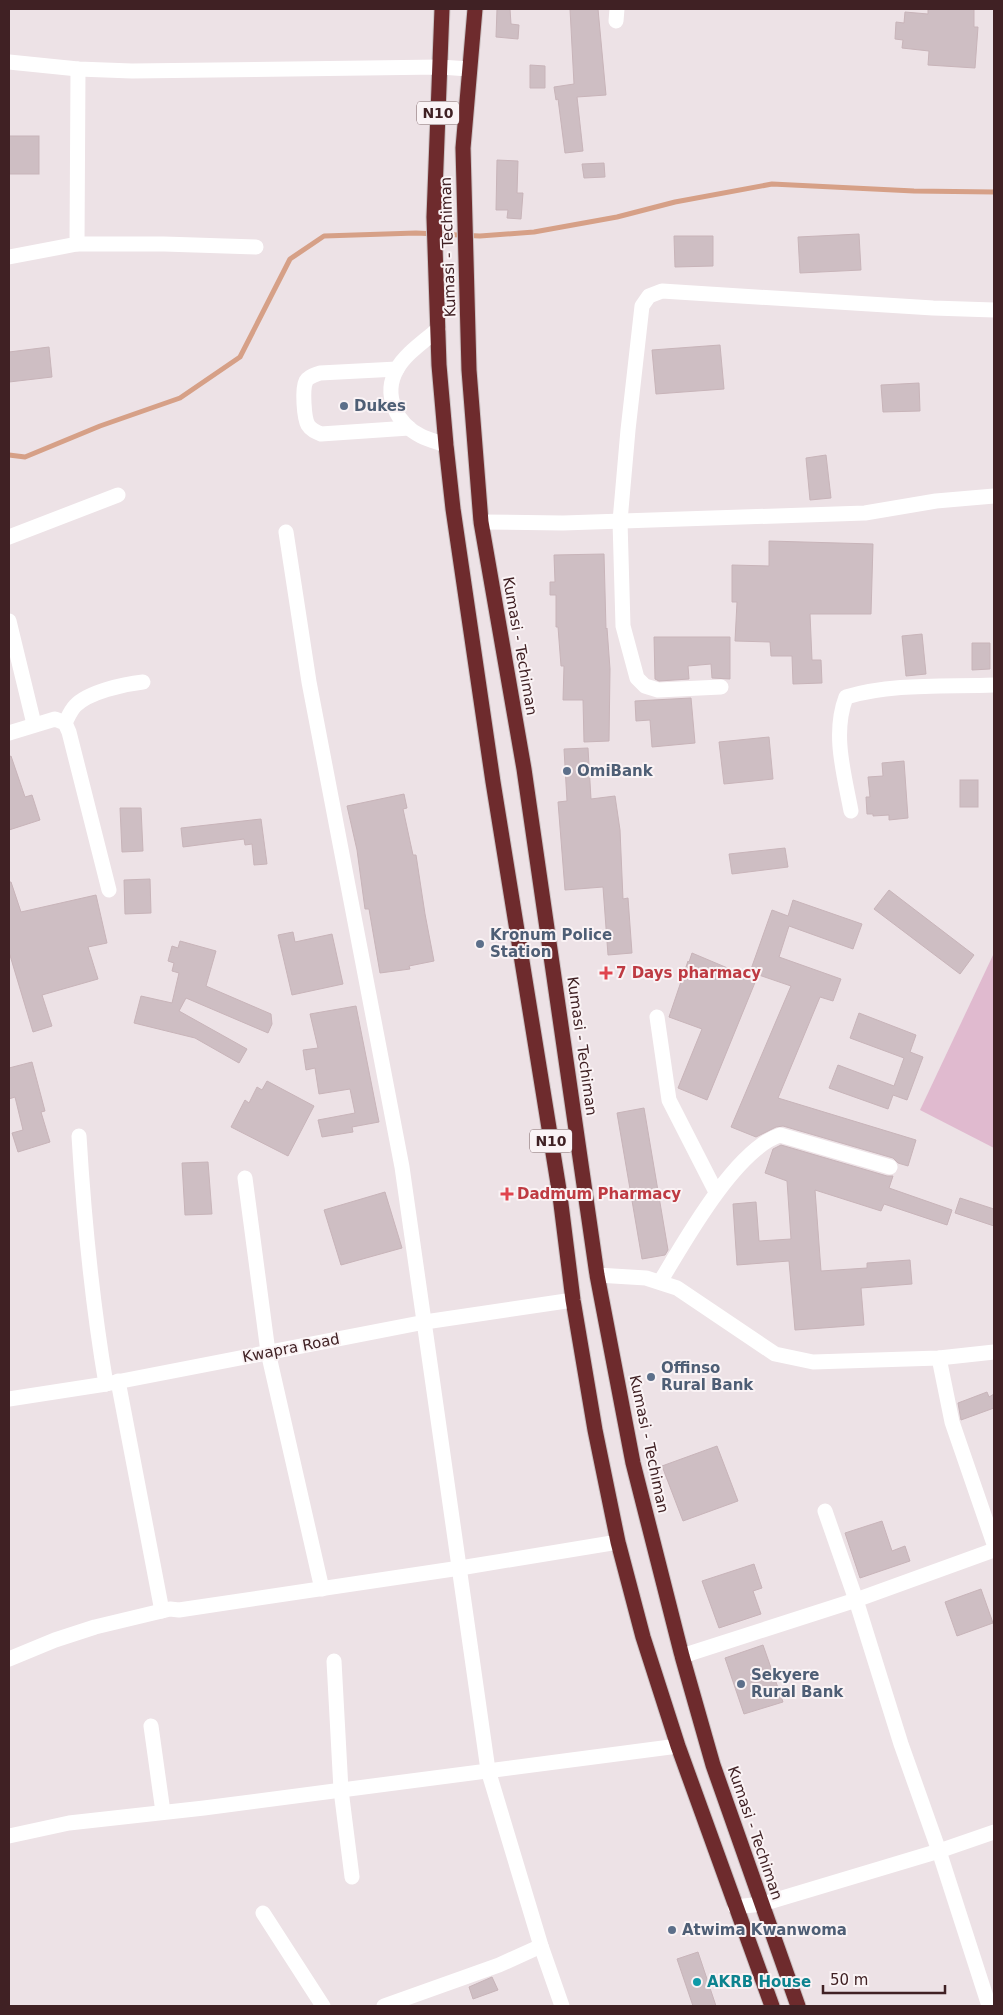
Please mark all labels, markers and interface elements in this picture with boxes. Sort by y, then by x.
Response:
road number: N10 [417,102,459,125]
street label: Kumasi - Techiman [437,177,459,317]
place label: Dukes [354,397,406,415]
marker: Dukes [338,400,350,412]
street label: Kumasi - Techiman [499,575,541,717]
place label: OmiBank [577,762,654,780]
marker: OmiBank [561,765,573,777]
place label: Kronum Police Station [490,926,612,961]
marker: Kronum Police Station [474,938,486,950]
place label: 7 Days pharmacy [616,964,761,982]
marker: 7 Days pharmacy [600,967,612,979]
street label: Kumasi - Techiman [563,975,601,1117]
road number: N10 [530,1130,572,1152]
place label: Dadmum Pharmacy [517,1185,681,1203]
marker: Dadmum Pharmacy [501,1188,513,1200]
street label: Kwapra Road [241,1330,341,1366]
place label: Offinso Rural Bank [661,1359,754,1394]
marker: Offinso Rural Bank [645,1371,657,1383]
street label: Kumasi - Techiman [626,1373,672,1515]
place label: Sekyere Rural Bank [751,1666,844,1701]
marker: Sekyere Rural Bank [735,1678,747,1690]
street label: Kumasi - Techiman [724,1764,786,1902]
place label: Atwima Kwanwoma [682,1921,847,1939]
marker: Atwima Kwanwoma [666,1924,678,1936]
scale bar [823,1962,946,1994]
text: 50 m [830,1971,868,1989]
place label: AKRB House [707,1973,811,1991]
marker: AKRB House [691,1976,703,1988]

